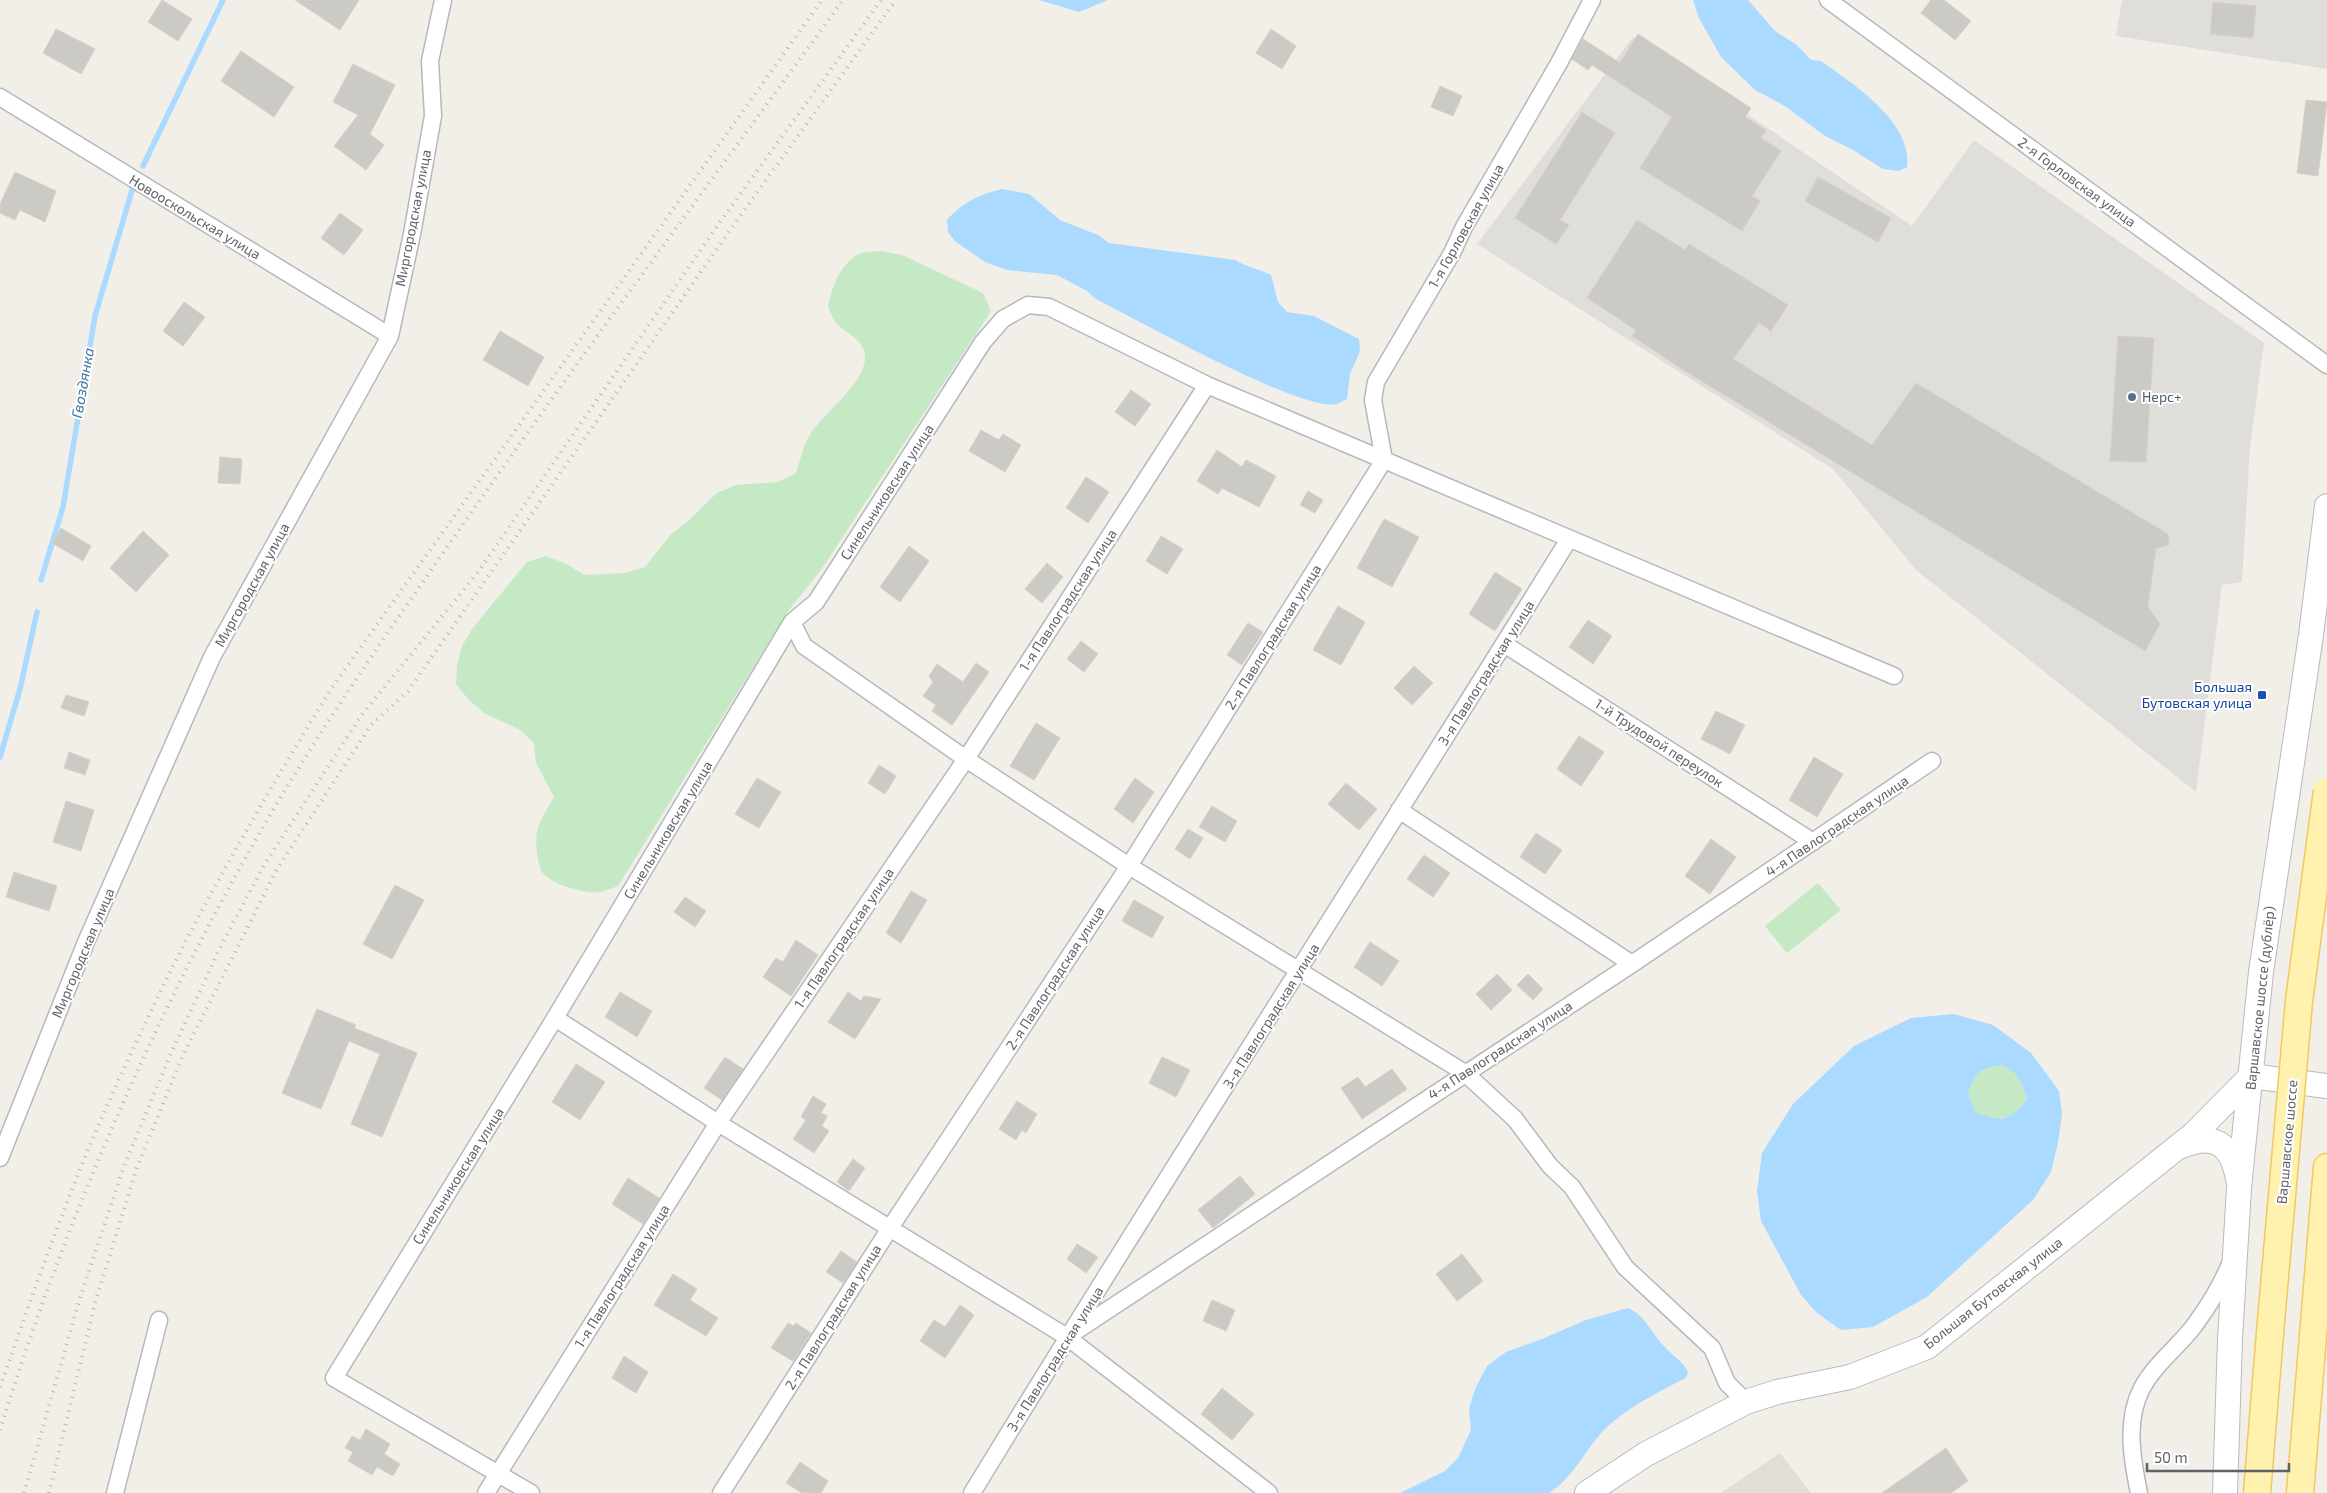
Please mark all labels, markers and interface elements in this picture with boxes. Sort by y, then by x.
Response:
street label: 2-я Горловская улица [2015,133,2140,230]
street label: Миргородская улица [391,148,434,288]
street label: 1-я Горловская улица [1424,161,1507,291]
street label: Новооскольская улица [126,171,264,263]
water label: Гвоздянка [67,346,97,420]
place label: Нерс+ [2142,388,2182,405]
marker: Нерс+ [2126,391,2138,403]
street label: Синельниковская улица [836,421,937,563]
street label: Миргородская улица [210,520,293,650]
street label: 1-я Павлоградская улица [1015,526,1120,674]
street label: 2-я Павлоградская улица [1221,561,1324,713]
street label: 3-я Павлоградская улица [1434,597,1537,748]
place label: Большая Бутовская улица [2142,678,2252,711]
marker: Большая Бутовская улица [2256,689,2268,701]
street label: 1-й Трудовой переулок [1592,695,1727,791]
street label: Синельниковская улица [619,757,716,902]
street label: 4-я Павлоградская улица [1762,771,1911,880]
street label: 1-я Павлоградская улица [790,864,897,1011]
street label: Миргородская улица [48,885,118,1020]
street label: 2-я Павлоградская улица [1002,903,1107,1053]
street label: Варшавское шоссе (дублёр) [2241,905,2278,1091]
street label: 3-я Павлоградская улица [1219,940,1322,1091]
street label: 4-я Павлоградская улица [1424,996,1575,1103]
street label: Варшавское шоссе [2273,1079,2300,1205]
street label: Синельниковская улица [408,1104,507,1247]
street label: 1-я Павлоградская улица [570,1201,673,1351]
street label: Большая Бутовская улица [1920,1233,2065,1352]
street label: 2-я Павлоградская улица [781,1241,884,1393]
street label: 3-я Павлоградская улица [1003,1283,1106,1434]
scale bar [2147,1440,2290,1472]
text: 50 m [2154,1448,2188,1466]

